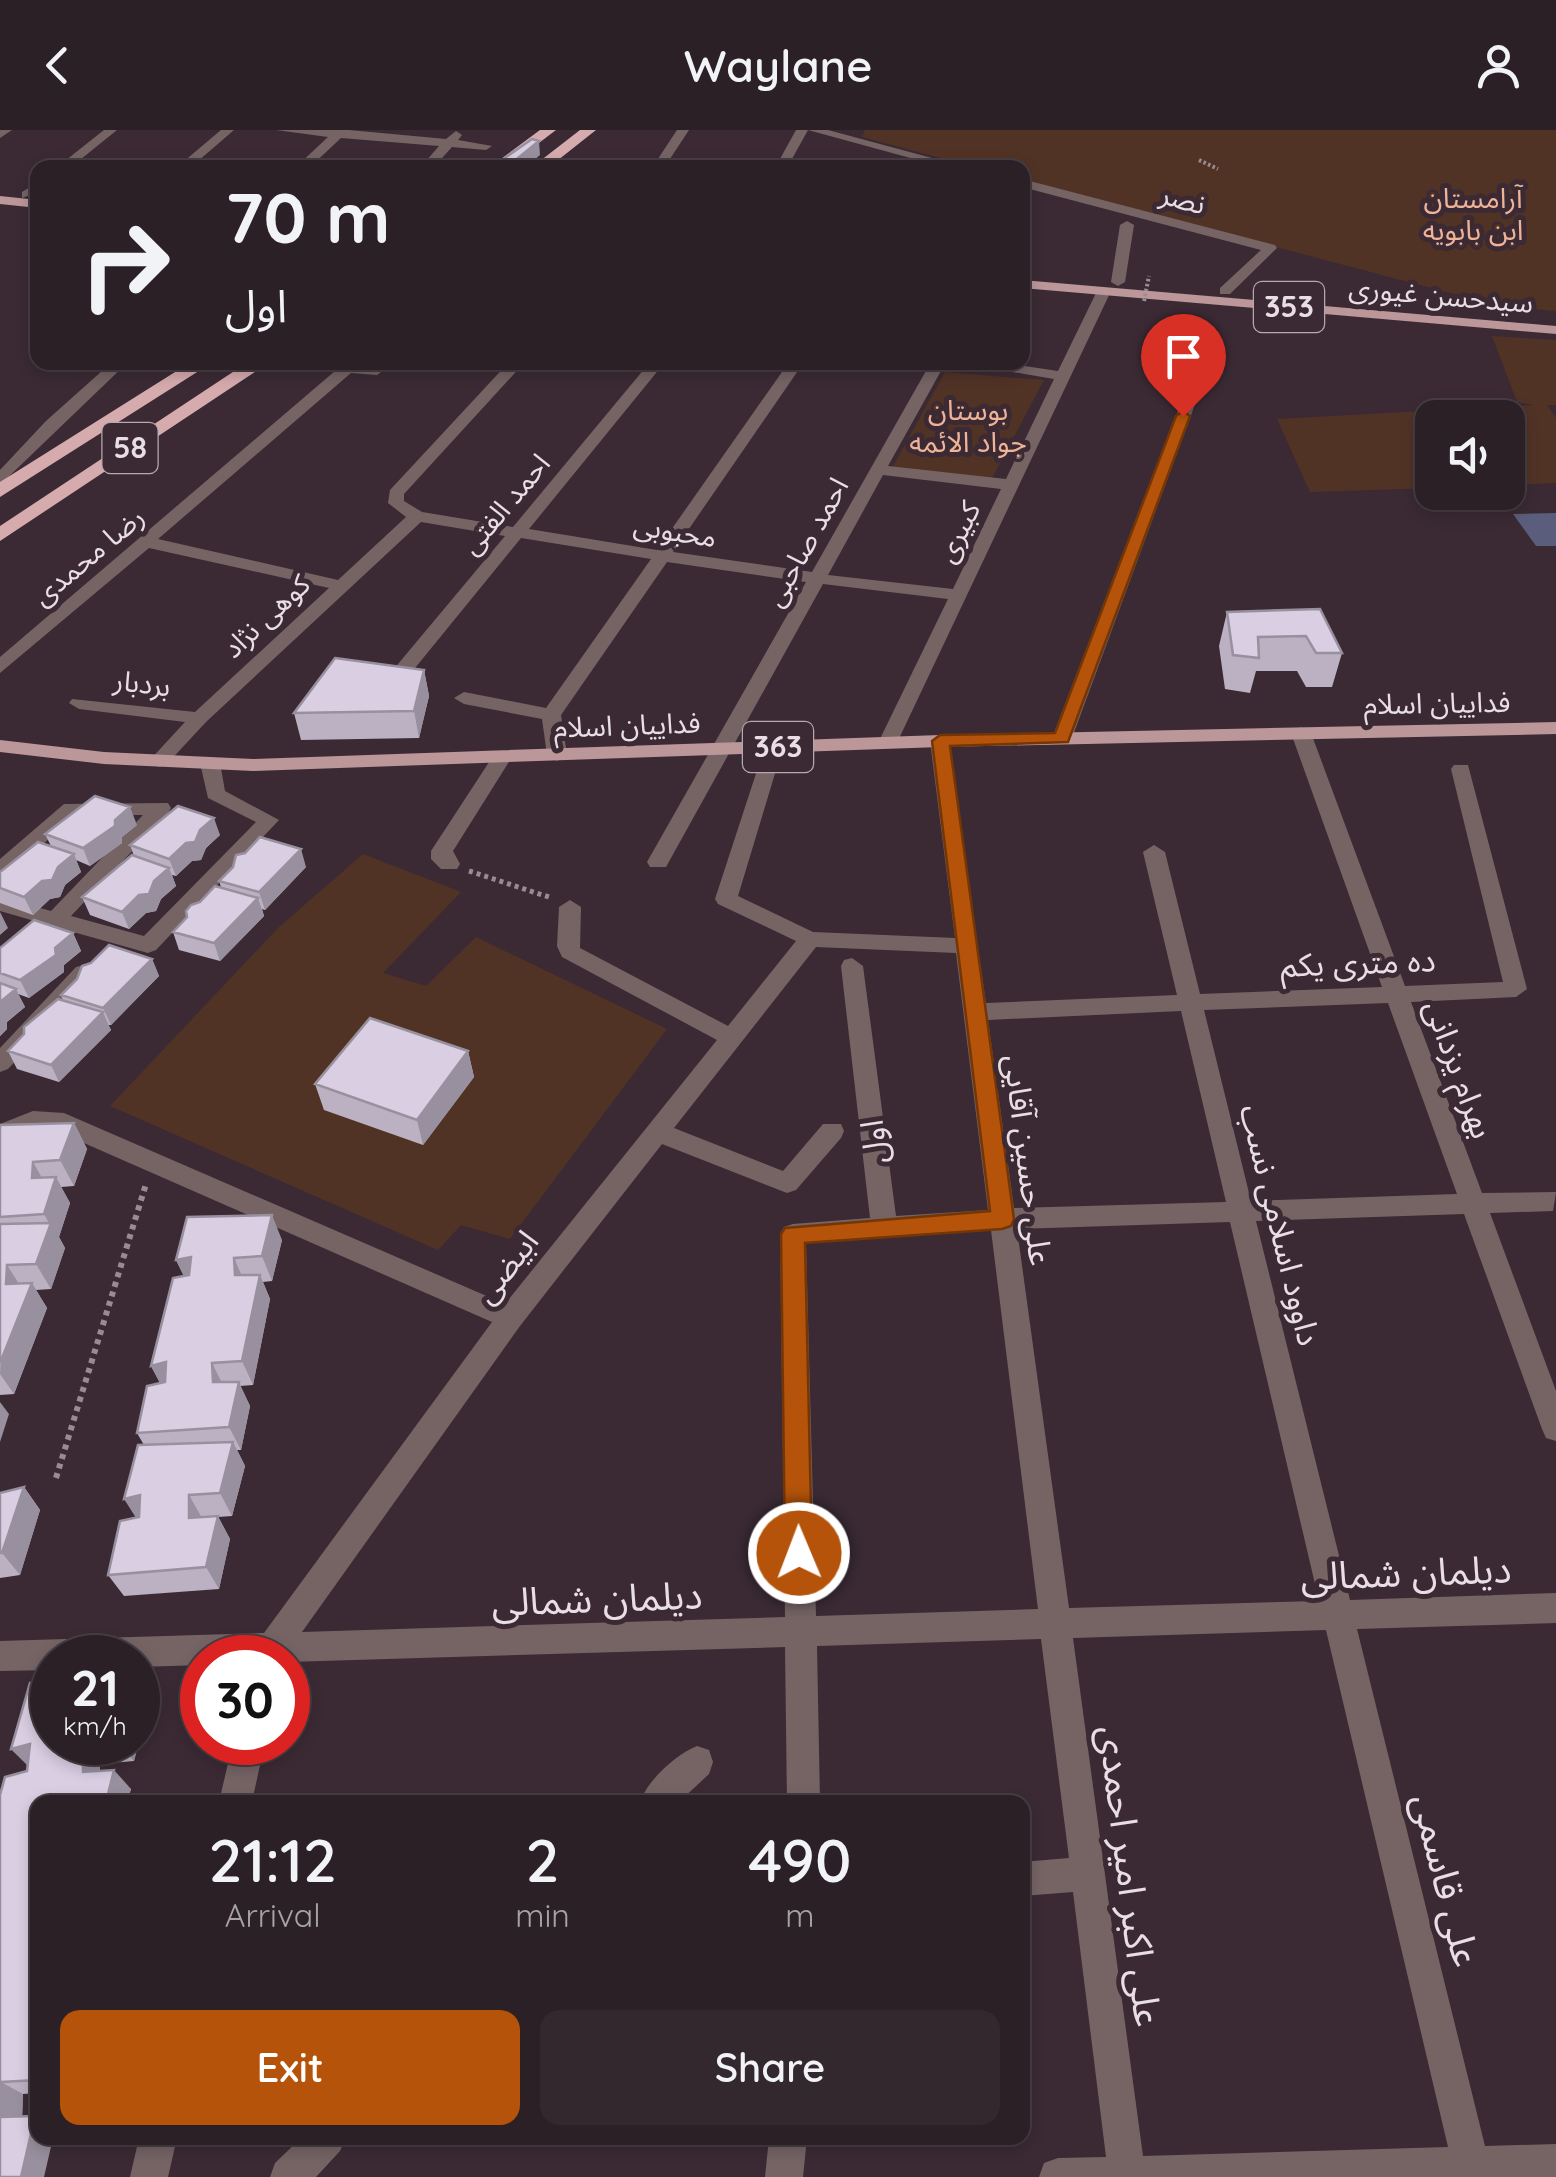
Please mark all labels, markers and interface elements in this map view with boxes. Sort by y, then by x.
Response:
text: Waylane [684,37,872,93]
icon: back [30,38,85,93]
icon: person [1471,38,1526,93]
text: 70 m [225,173,391,261]
street label: نصر [1156,176,1209,221]
park label: آرامستان ابن بابویه [1423,180,1524,247]
icon: right [60,200,190,330]
street label: سیدحسن غیوری [1347,269,1535,320]
text: اول [225,277,287,333]
road number: 353 [1254,282,1324,332]
pin [1141,314,1226,417]
icon: arrive [1156,329,1211,384]
park label: بوستان جواد الائمه [909,392,1027,459]
map controls [1415,400,1525,510]
button: sound [1415,400,1525,510]
road number: 58 [102,423,158,473]
street label: احمد الفتی [452,446,557,561]
street label: احمد صاحبی [756,471,855,612]
street label: کبیری [928,495,988,568]
street label: رضا محمدی [25,499,151,613]
street label: محبوبی [631,507,719,554]
street label: کوهی نژاد [215,566,317,665]
street label: بردبار [111,662,173,703]
street label: فداییان اسلام [1363,684,1511,725]
street label: فداییان اسلام [553,704,701,749]
road number: 363 [743,722,813,772]
street label: ده متری یکم [1280,939,1436,990]
street label: بهرام یزدانی [1412,994,1504,1145]
street label: علی حسین آقایی [996,1052,1062,1268]
street label: داوود اسلامی نسب [1232,1100,1330,1350]
street label: اول [850,1118,896,1166]
street label: ابیضی [464,1222,546,1311]
position arrow [747,1501,851,1605]
street label: دیلمان شمالی [1300,1544,1512,1600]
street label: دیلمان شمالی [491,1570,703,1626]
speed limit sign: 30 [180,1635,310,1765]
text: 21 [71,1656,119,1719]
text: km/h [63,1710,127,1741]
street label: علی اکبر امیر احمدی [1089,1723,1173,2029]
street label: علی قاسمی [1402,1788,1492,1971]
text: 21:12 [208,1822,337,1897]
text: 2 [526,1822,559,1897]
text: 490 [748,1822,851,1897]
text: Arrival [225,1895,321,1935]
text: min [515,1895,570,1935]
text: m [785,1895,814,1935]
button: Exit [60,2010,520,2125]
button: Share [540,2010,1000,2125]

